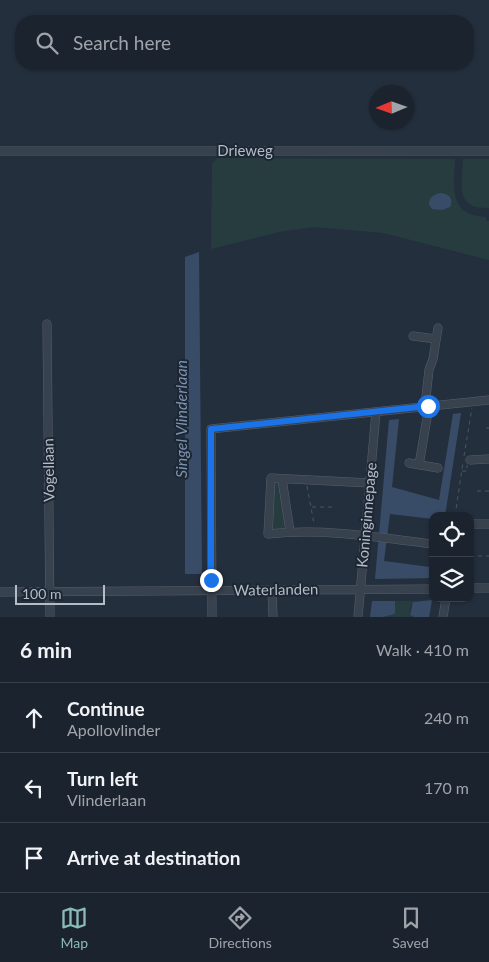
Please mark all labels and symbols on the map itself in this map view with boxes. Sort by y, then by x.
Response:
north arrow [369,85,414,130]
street label: Drieweg [217,141,273,159]
water label: Singel Vlinderlaan [171,360,190,478]
route start [417,395,440,418]
street label: Vogellaan [38,438,58,502]
street label: Koninginnepage [352,461,380,568]
route end [200,569,223,592]
street label: Waterlanden [233,579,319,599]
scale bar [15,582,105,605]

